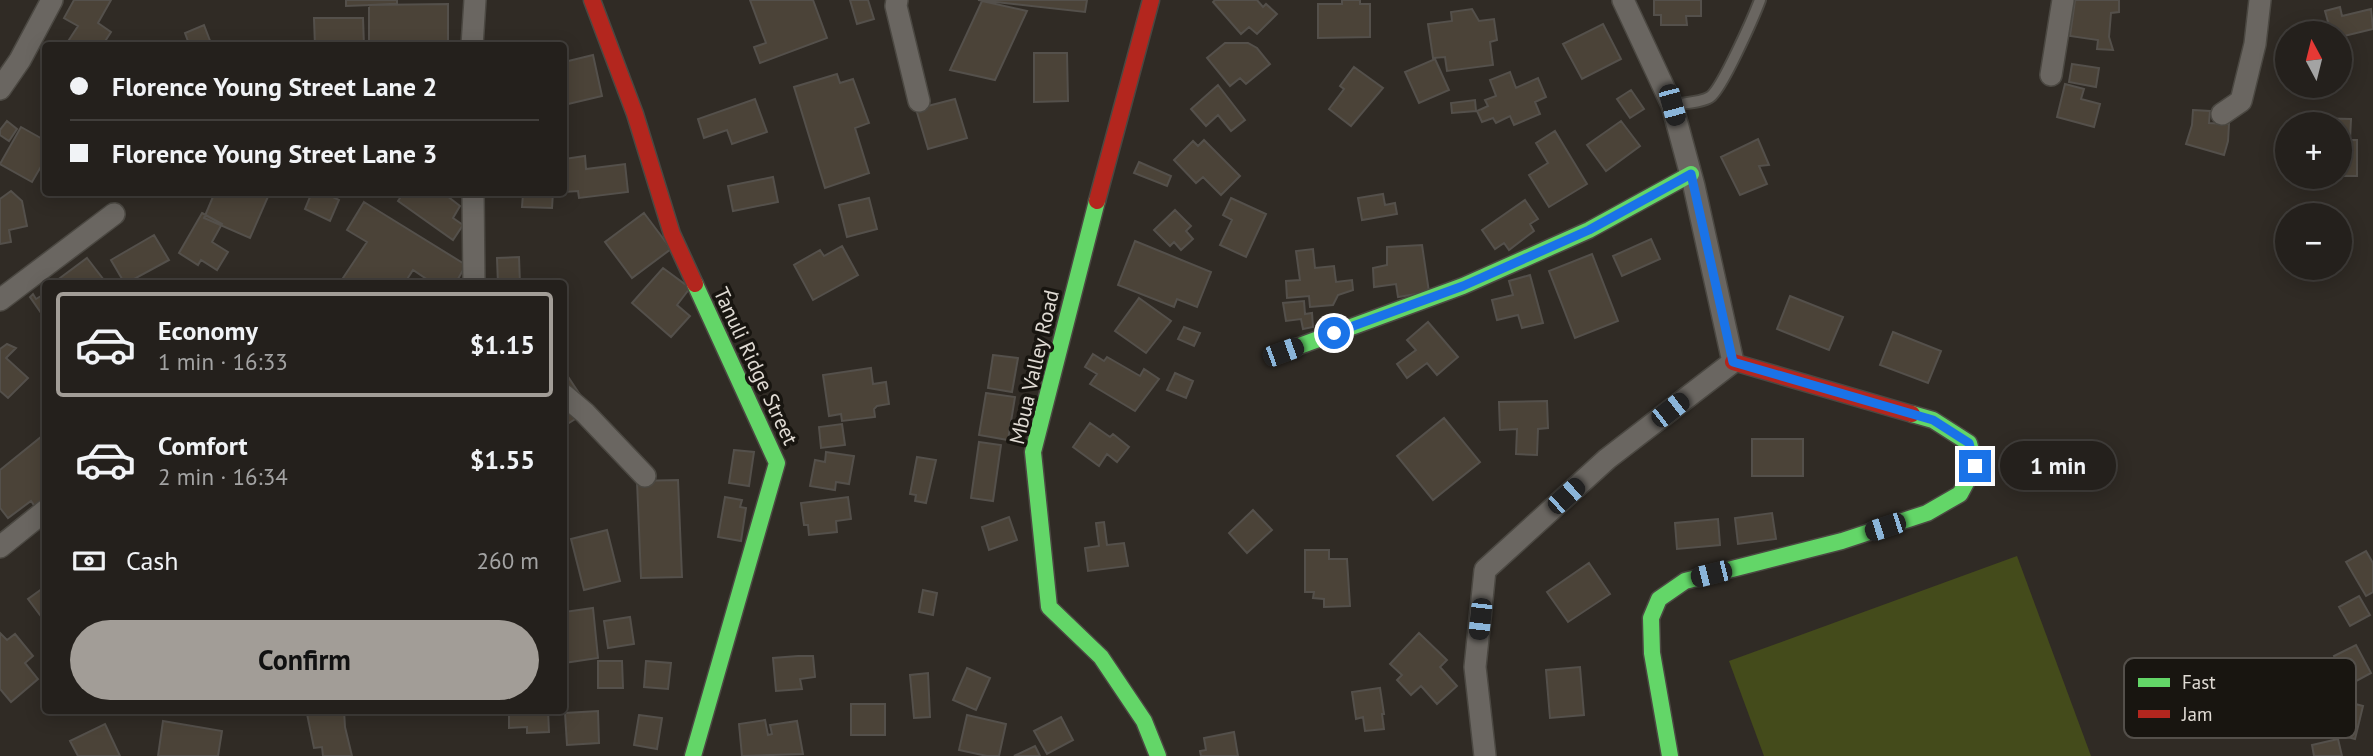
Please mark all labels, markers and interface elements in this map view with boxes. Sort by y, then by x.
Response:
north arrow [2275,21,2352,98]
map controls [2275,21,2352,280]
text: Florence Young Street Lane 2 [112,70,437,103]
car [1657,82,1688,128]
button: + [2275,112,2352,189]
text: Florence Young Street Lane 3 [112,137,437,170]
button: − [2275,203,2352,280]
street label: Tanuli Ridge Street [708,283,804,449]
street label: Mbua Valley Road [1003,287,1065,447]
icon: car [74,313,137,376]
text: Economy [158,314,258,347]
route start [1318,317,1350,349]
text: $1.15 [470,328,535,361]
car [1260,335,1307,369]
text: 1 min · 16:33 [158,347,288,376]
car [1647,389,1694,431]
icon: car [74,428,137,491]
text: Comfort [158,429,248,462]
callout: 1 min [2000,442,2115,490]
text: $1.55 [470,443,535,476]
route end [1959,450,1991,482]
text: 1 min [2030,451,2086,480]
text: 2 min · 16:34 [158,462,288,491]
car [1544,474,1589,518]
car [1862,511,1909,543]
icon: cash [70,542,108,580]
text: Cash [126,544,178,577]
text: 260 m [477,546,539,575]
car [1689,559,1734,589]
car [1468,597,1493,641]
button: Confirm [70,620,539,700]
legend [2124,658,2356,738]
text: Fast [2182,670,2216,694]
text: Jam [2181,702,2212,726]

